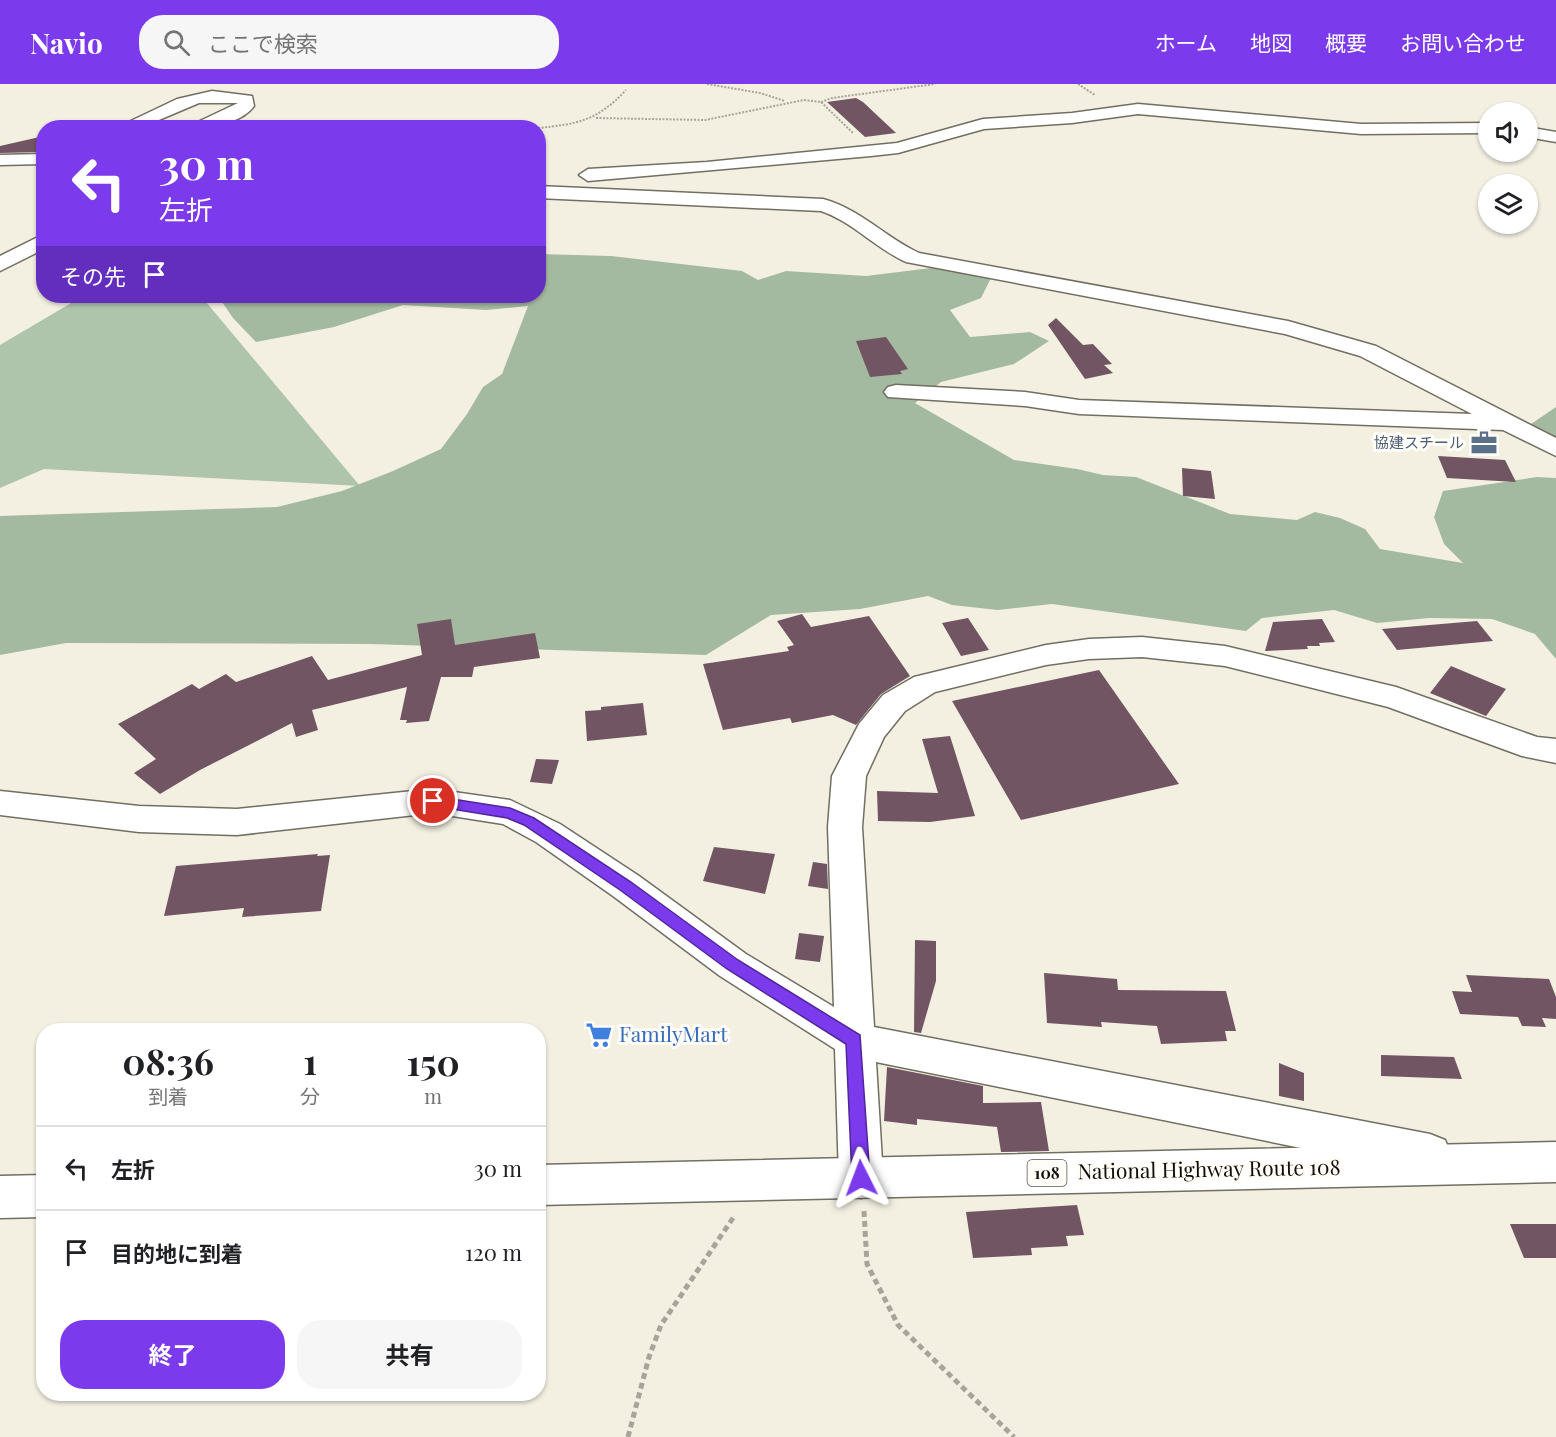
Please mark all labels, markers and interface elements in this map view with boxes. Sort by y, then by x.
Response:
search box [139,15,559,69]
text: Navio [30,24,103,61]
icon: search [160,26,193,59]
text: ここで検索 [208,28,318,58]
text: ホーム [1155,28,1217,56]
text: 地図 [1250,28,1292,56]
text: 概要 [1325,28,1367,56]
text: お問い合わせ [1400,28,1526,56]
map controls [1478,102,1538,234]
button: sound [1478,102,1538,162]
text: 30 m [159,135,254,191]
icon: left [60,144,138,222]
button: layers [1478,174,1538,234]
text: 左折 [159,191,213,227]
icon: arrive [138,258,171,291]
text: その先 [60,261,126,291]
office icon: 協建スチール [1469,428,1499,458]
place label: 協建スチール [1374,432,1464,452]
pin [407,775,458,826]
icon: arrive [416,784,449,817]
place label: FamilyMart [619,1019,728,1047]
supermarket icon: FamilyMart [584,1020,614,1050]
text: 08:36 [122,1036,214,1084]
text: 1 [303,1036,317,1084]
text: 150 [407,1037,460,1085]
text: 到着 [148,1082,188,1109]
text: 分 [300,1082,320,1109]
text: m [424,1082,442,1109]
position arrow [829,1146,893,1210]
icon: left [60,1152,93,1185]
street label: National Highway Route 108 [1077,1152,1341,1184]
text: 30 m [474,1153,522,1183]
text: 左折 [111,1154,155,1184]
road number: 108 [1028,1160,1066,1186]
icon: arrive [60,1236,93,1269]
text: 120 m [465,1237,522,1267]
text: 目的地に到着 [111,1238,243,1268]
button: 終了 [60,1320,285,1389]
button: 共有 [297,1320,522,1389]

